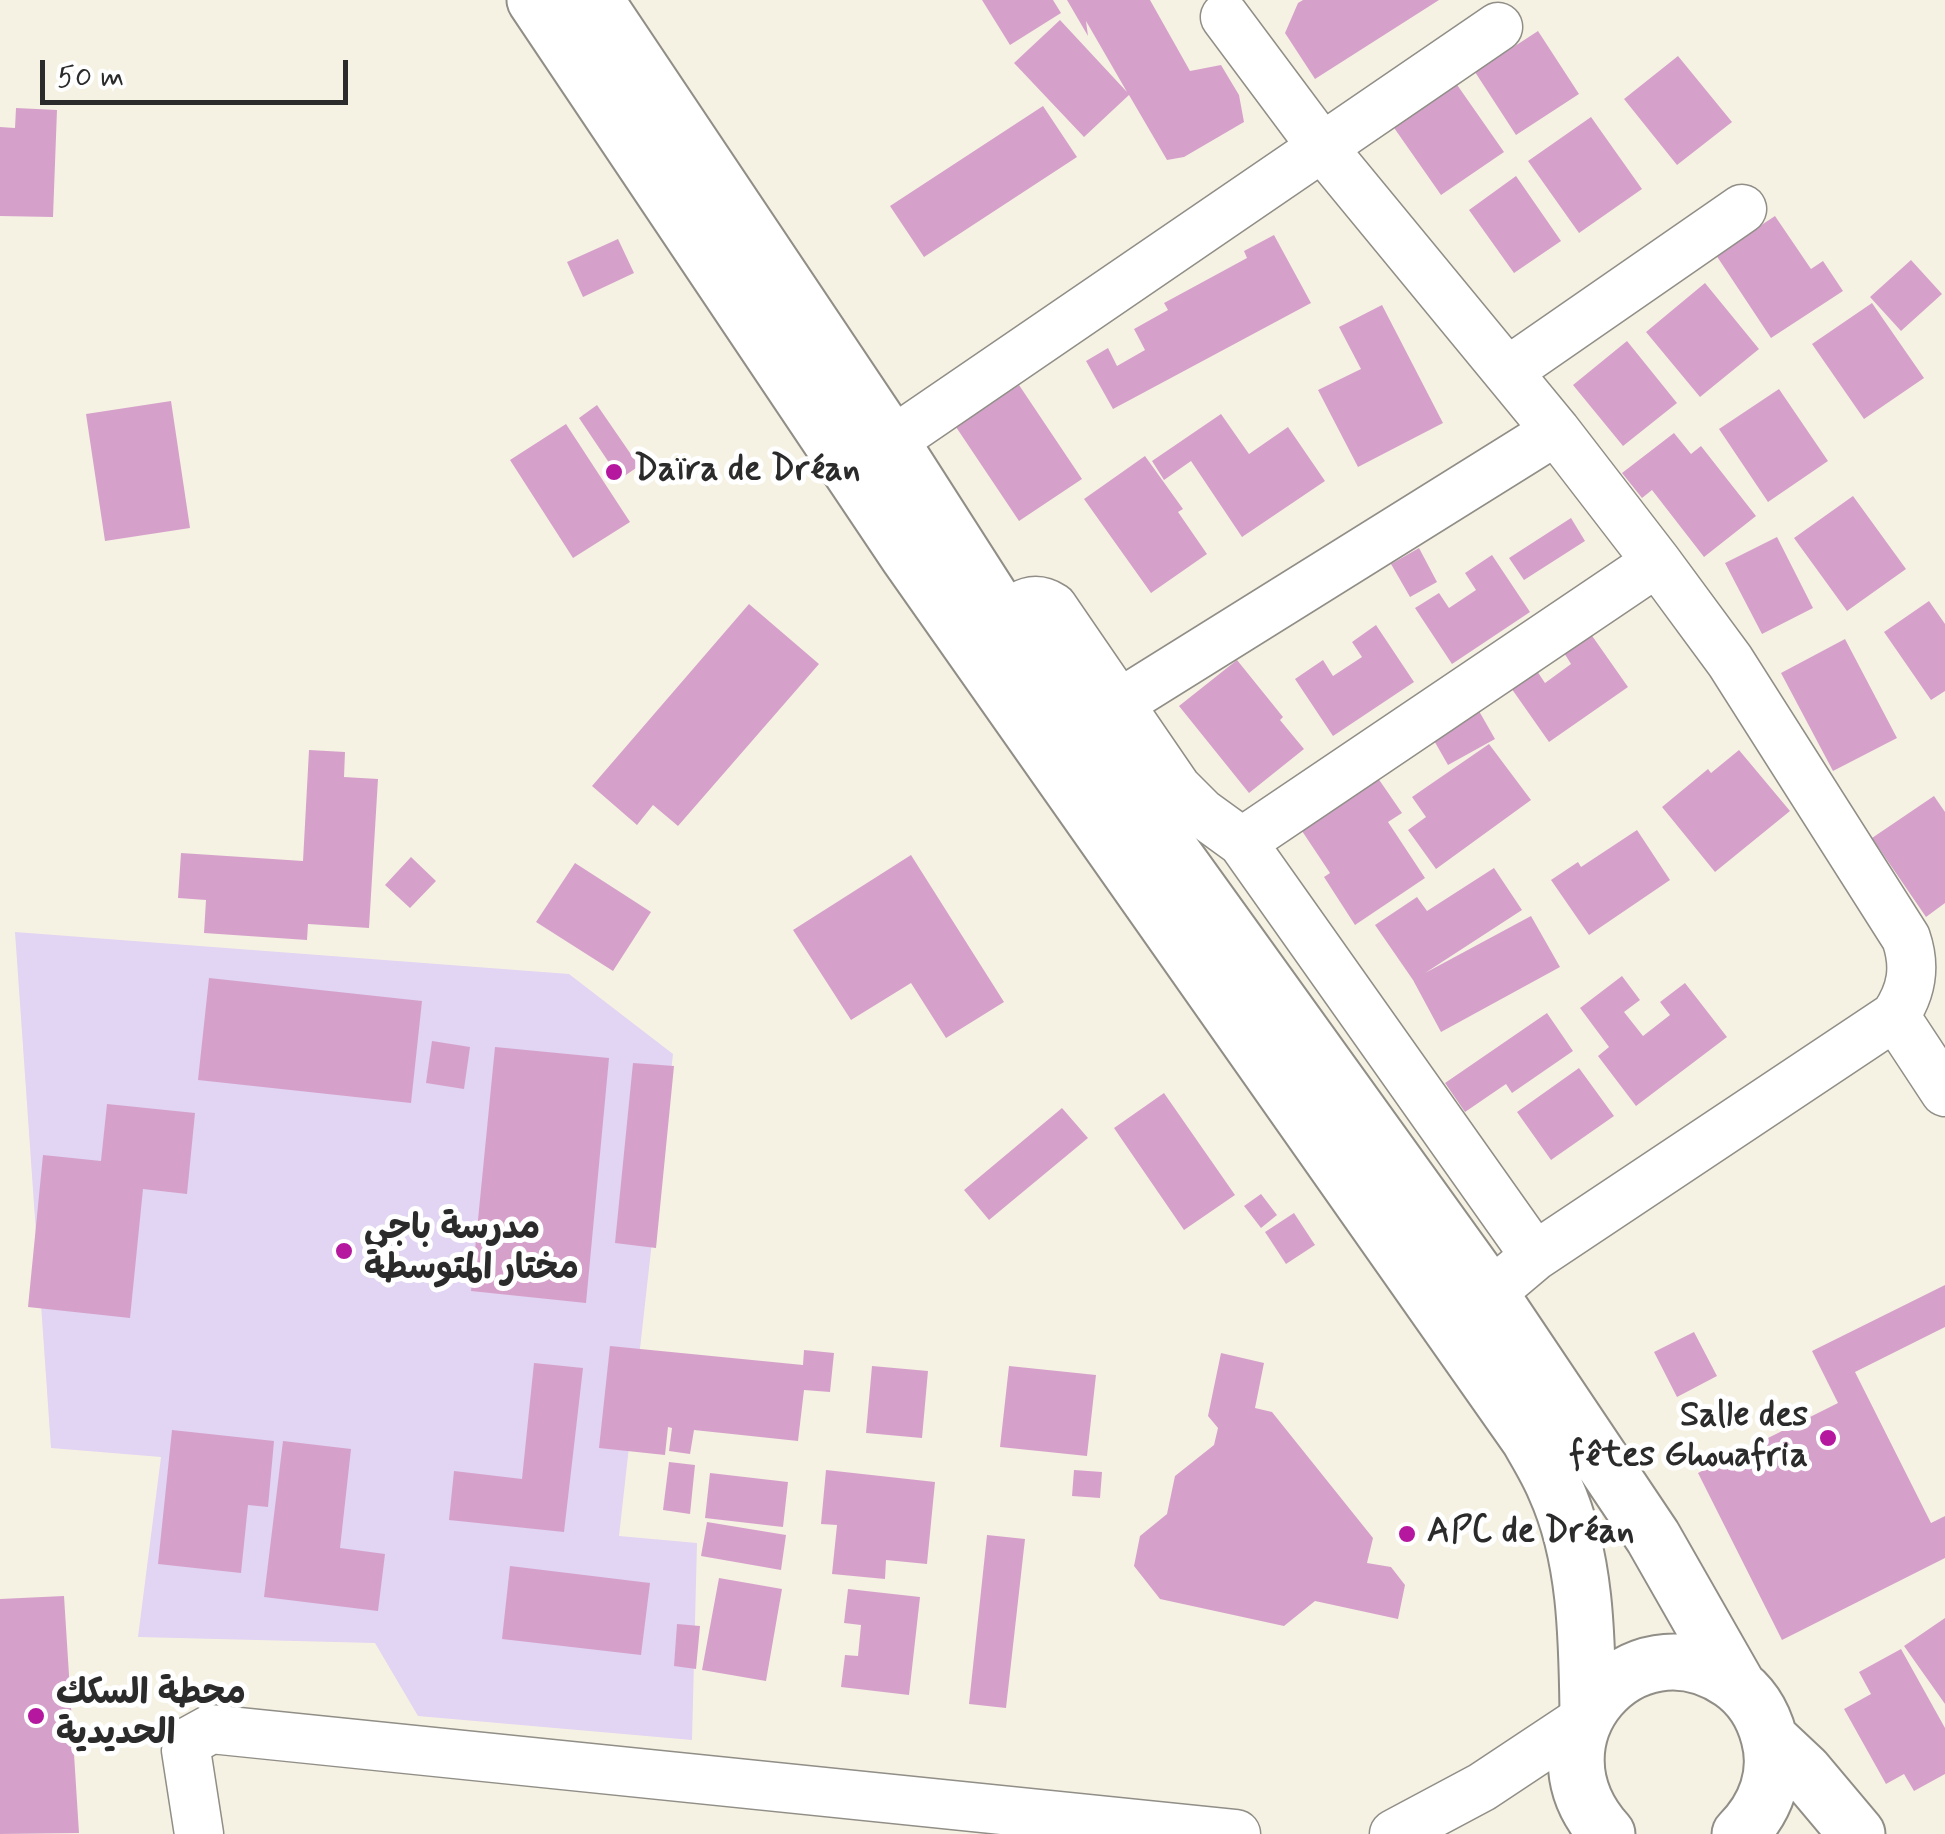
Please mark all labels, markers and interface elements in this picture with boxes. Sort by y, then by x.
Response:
scale bar [45,40,352,102]
text: 50 m [57,58,124,97]
place label: Daïra de Dréan [634,451,860,493]
marker: Daïra de Dréan [603,461,625,483]
place label: مدرسة باجي مختار المتوسطة [364,1210,579,1292]
marker: مدرسة باجي مختار المتوسطة [333,1240,355,1262]
place label: Salle des fêtes Ghouafria [1569,1397,1808,1479]
marker: Salle des fêtes Ghouafria [1817,1427,1839,1449]
place label: APC de Dréan [1427,1513,1634,1555]
marker: APC de Dréan [1396,1523,1418,1545]
place label: محطة السكك الحديدية [56,1675,246,1757]
marker: محطة السكك الحديدية [25,1705,47,1727]

